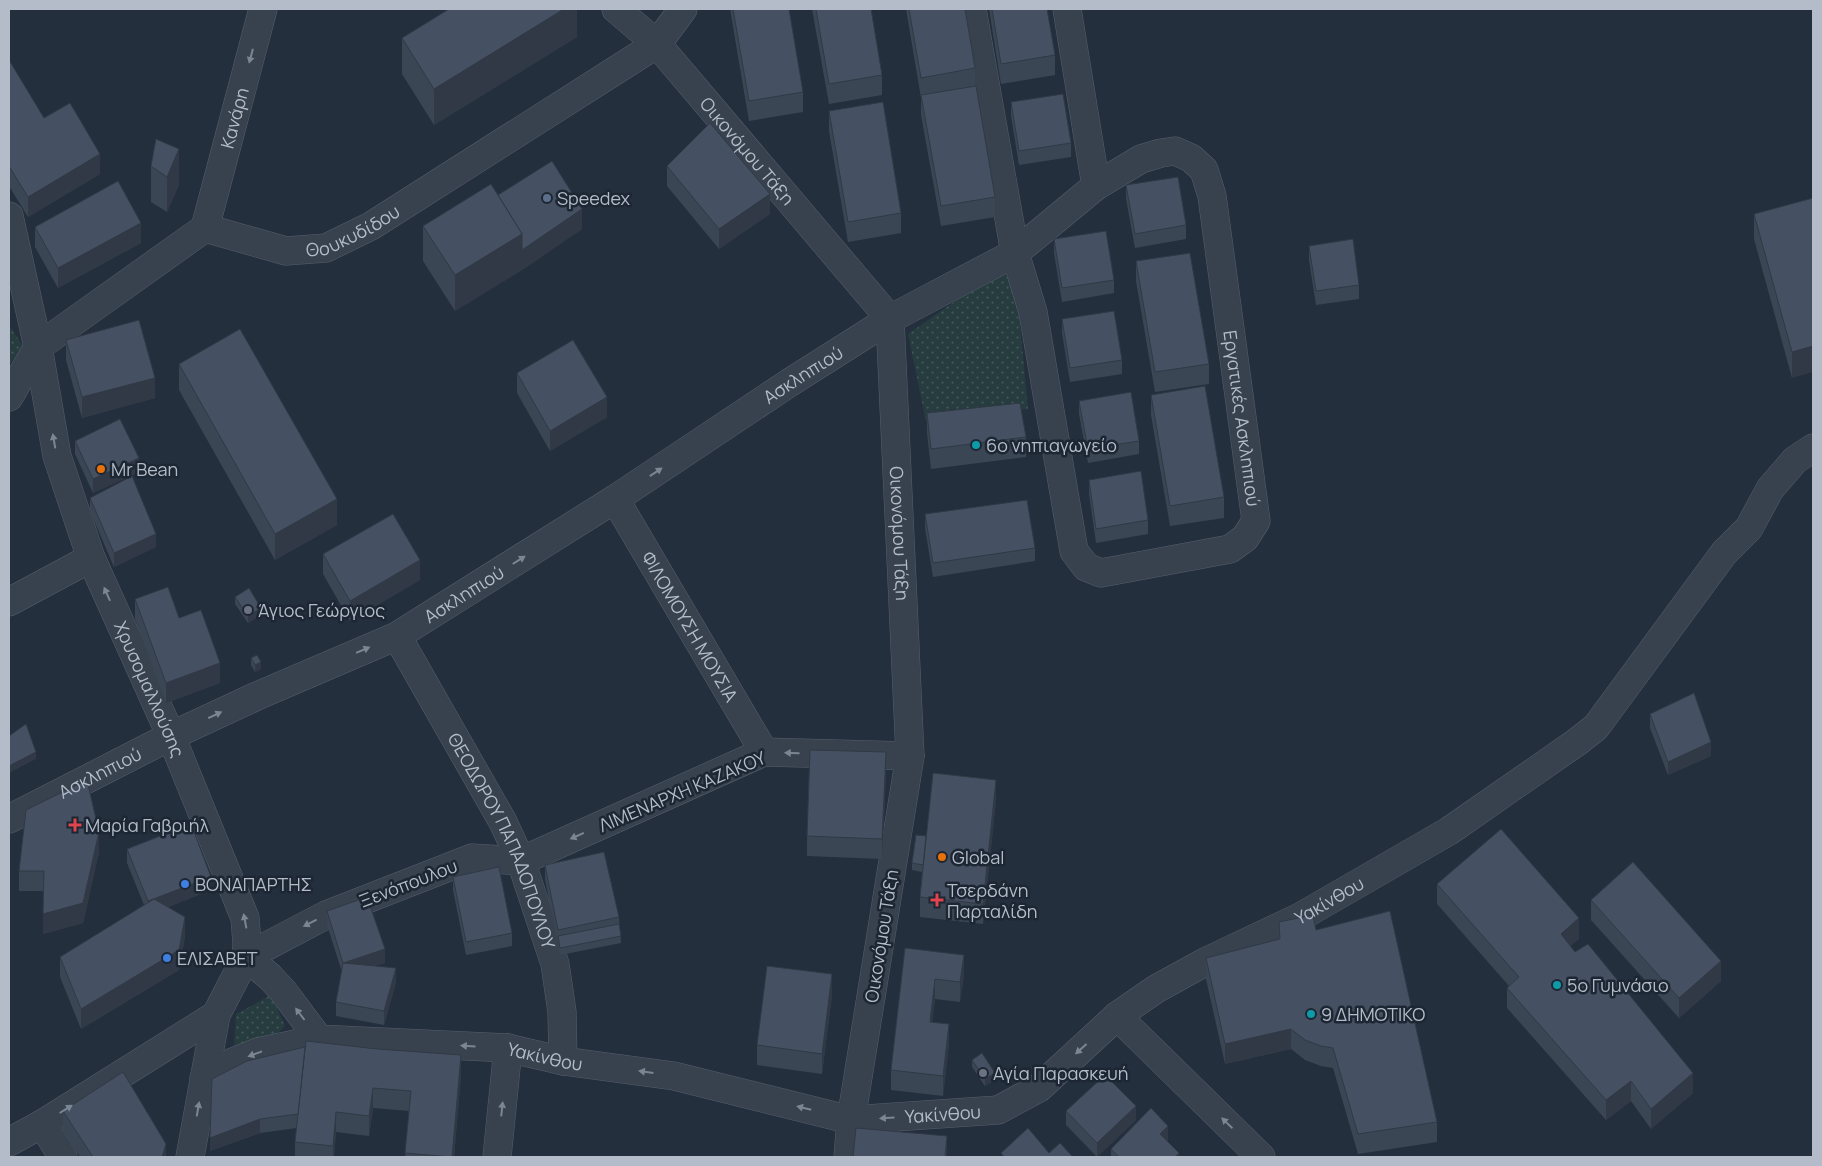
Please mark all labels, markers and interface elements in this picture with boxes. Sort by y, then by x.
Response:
one-way arrow [247,48,255,63]
street label: Κανάρη [215,85,254,151]
street label: Οικονόμου Τάξη [695,92,800,210]
place label: Speedex [557,186,631,210]
marker: Speedex [541,192,553,204]
street label: Θουκυδίδου [305,199,404,261]
street label: Εργατικές Ασκληπιού [1218,329,1266,508]
street label: Ασκληπιού [758,340,847,409]
one-way arrow [50,432,58,448]
place label: 6ο νηπιαγωγείο [986,433,1117,457]
marker: 6ο νηπιαγωγείο [970,439,982,451]
place label: Mr Bean [111,457,178,481]
marker: Mr Bean [95,463,107,475]
street label: Οικονόμου Τάξη [885,466,915,601]
one-way arrow [649,467,662,477]
street label: ΦΙΛΟΜΟΥΣΗ ΜΟΥΣΙΑ [636,547,744,707]
one-way arrow [512,555,525,564]
street label: Ασκληπιού [419,560,508,628]
one-way arrow [103,587,111,601]
place label: Άγιος Γεώργιος [258,598,385,622]
marker: Άγιος Γεώργιος [242,604,254,616]
street label: Χρυσομαλλούσης [109,617,190,761]
one-way arrow [356,646,371,654]
one-way arrow [208,711,222,719]
street label: ΘΕΟΔΩΡΟΥ ΠΑΠΑΔΟΠΟΥΛΟΥ [443,728,561,953]
street label: Ασκληπιού [54,741,145,804]
street label: ΛΙΜΕΝΑΡΧΗ ΚΑΖΑΚΟΥ [595,745,770,837]
one-way arrow [783,748,799,756]
place label: Μαρία Γαβριήλ [85,813,209,837]
marker: Μαρία Γαβριήλ [69,819,81,831]
one-way arrow [570,833,584,841]
place label: Global [952,845,1004,869]
marker: Global [936,851,948,863]
street label: Ξενόπουλου [356,853,460,913]
street label: Οικονόμου Τάξη [859,868,903,1004]
street label: Υακίνθου [1291,871,1368,930]
place label: ΒΟΝΑΠΑΡΤΗΣ [195,872,312,896]
marker: ΒΟΝΑΠΑΡΤΗΣ [179,878,191,890]
place label: Τσερδάνη Παρταλίδη [947,878,1038,923]
marker: Τσερδάνη Παρταλίδη [931,894,943,906]
one-way arrow [240,912,248,928]
one-way arrow [303,919,318,927]
place label: ΕΛΙΣΑΒΕΤ [177,946,258,970]
marker: ΕΛΙΣΑΒΕΤ [161,952,173,964]
place label: 5o Γυμνάσιο [1567,973,1669,997]
marker: 5o Γυμνάσιο [1551,979,1563,991]
place label: 9 ΔΗΜΟΤΙΚΟ [1321,1002,1425,1026]
one-way arrow [295,1007,305,1021]
marker: 9 ΔΗΜΟΤΙΚΟ [1305,1008,1317,1020]
street label: Υακίνθου [505,1036,584,1075]
one-way arrow [460,1042,476,1050]
one-way arrow [1076,1043,1088,1055]
one-way arrow [247,1051,262,1058]
place label: Αγία Παρασκευή [993,1061,1128,1085]
marker: Αγία Παρασκευή [977,1067,989,1079]
one-way arrow [637,1068,653,1076]
street label: Υακίνθου [904,1099,982,1128]
one-way arrow [498,1100,506,1116]
one-way arrow [195,1101,203,1117]
one-way arrow [60,1104,73,1113]
one-way arrow [796,1104,811,1112]
one-way arrow [879,1114,895,1122]
one-way arrow [1221,1117,1233,1129]

